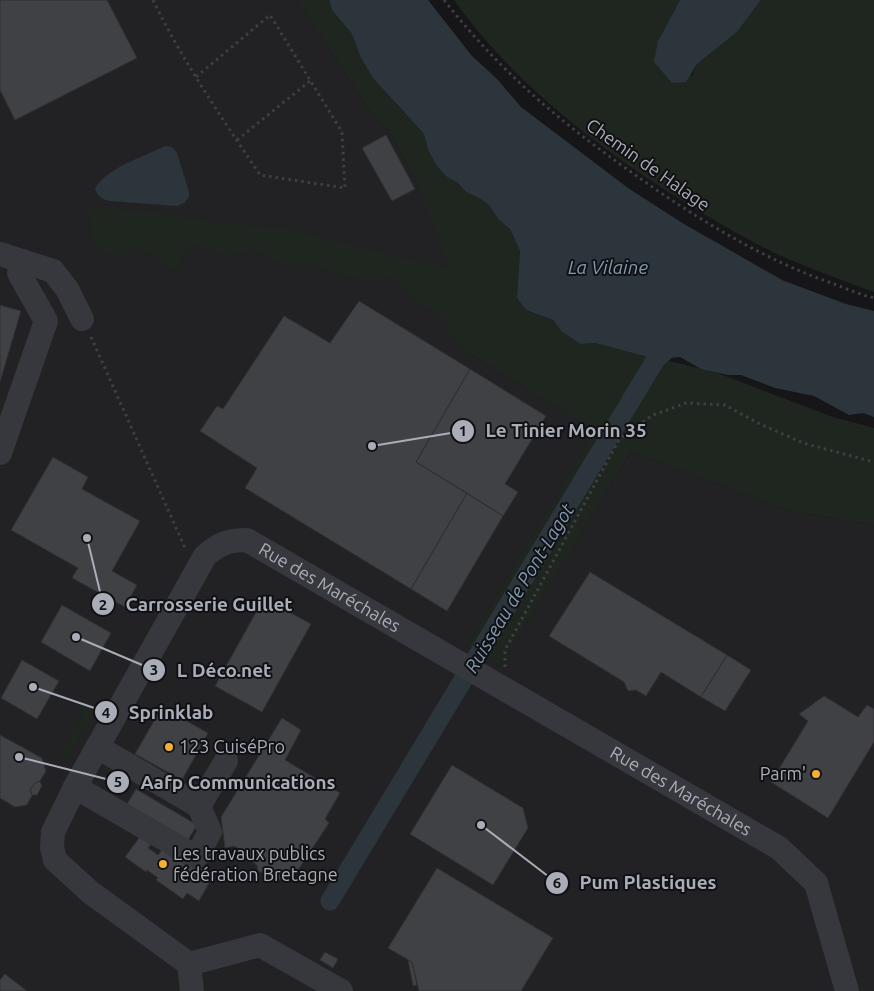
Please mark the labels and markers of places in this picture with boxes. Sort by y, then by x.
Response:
callout: Le Tinier Morin 35 [451,414,657,448]
callout: Carrosserie Guillet [90,587,302,621]
callout: L Déco.net [142,653,281,687]
callout: Sprinklab [93,695,223,729]
place label: 123 CuiséPro [179,736,285,756]
marker: 123 CuiséPro [163,741,175,753]
place label: Parm' [760,763,806,783]
callout: Aafp Communications [106,765,346,799]
marker: Parm' [810,768,822,780]
place label: Les travaux publics fédération Bretagne [173,843,338,884]
marker: Les travaux publics fédération Bretagne [157,858,169,870]
callout: Pum Plastiques [544,866,727,900]

